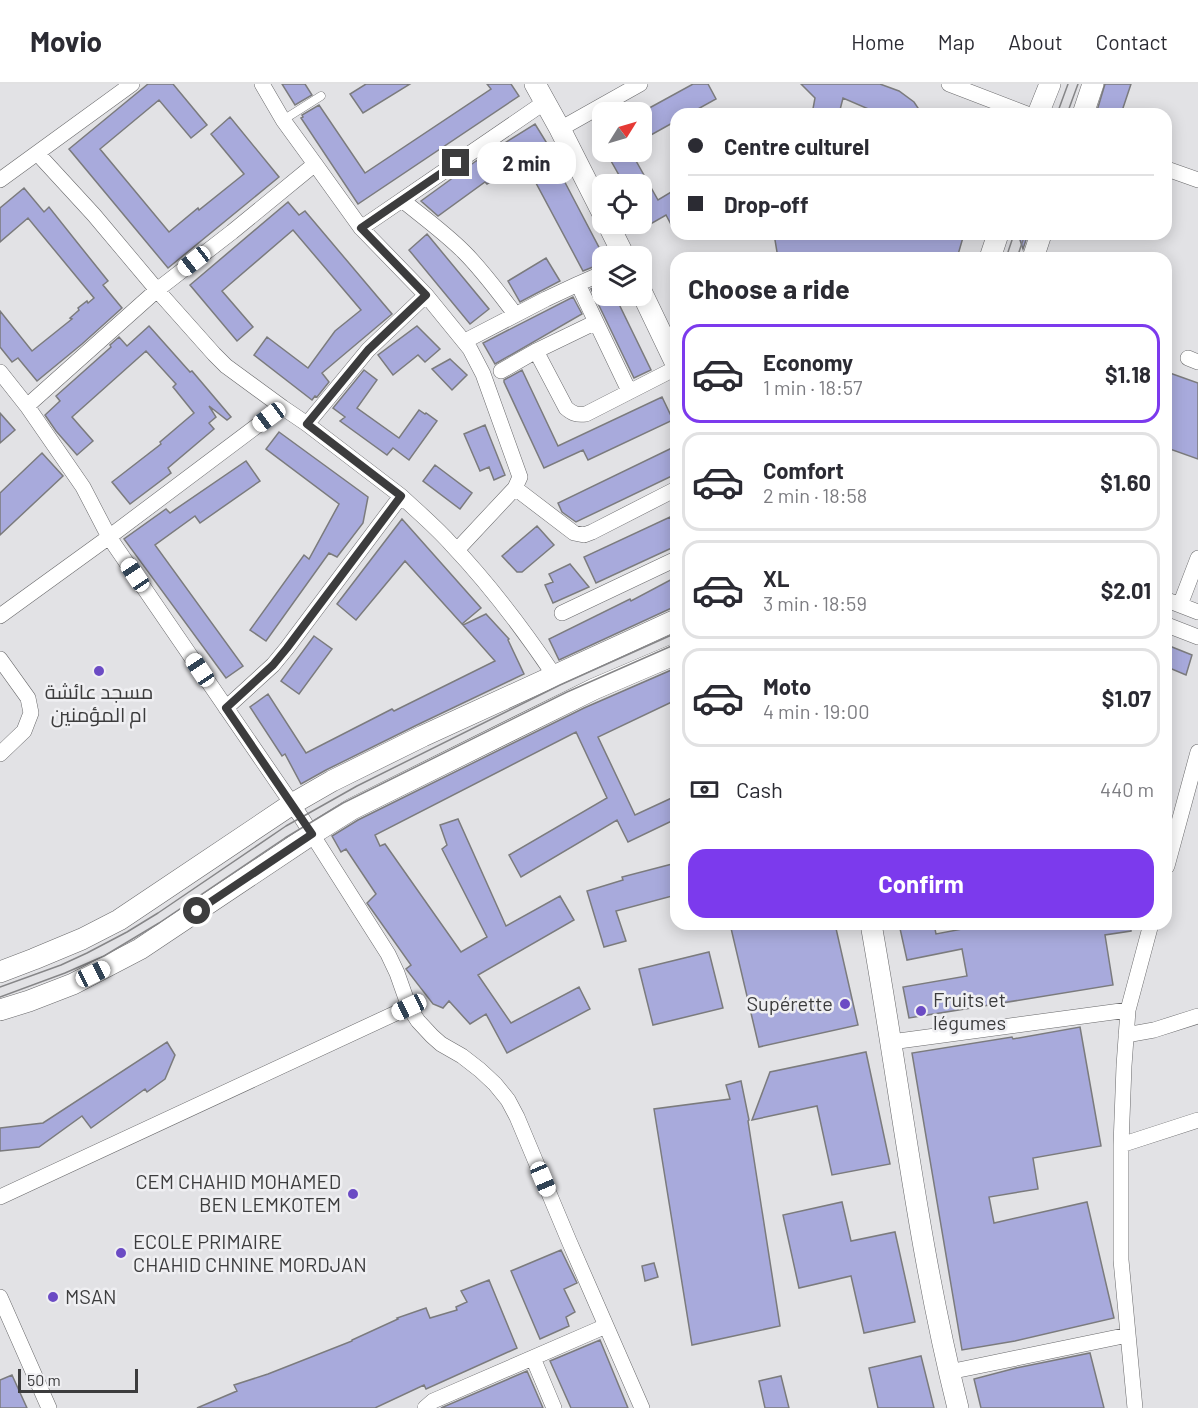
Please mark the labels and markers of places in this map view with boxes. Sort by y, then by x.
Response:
marker: مسجد عائشة ام المؤمنين [92,664,106,678]
place label: مسجد عائشة ام المؤمنين [45,679,153,729]
place label: Fruits et légumes [933,987,1006,1034]
place label: Supérette [746,991,833,1015]
marker: Supérette [838,997,852,1011]
marker: Fruits et légumes [914,1004,928,1018]
place label: CEM CHAHID MOHAMED BEN LEMKOTEM [135,1169,341,1216]
marker: CEM CHAHID MOHAMED BEN LEMKOTEM [346,1187,360,1201]
place label: ECOLE PRIMAIRE CHAHID CHNINE MORDJAN [133,1229,367,1276]
marker: ECOLE PRIMAIRE CHAHID CHNINE MORDJAN [114,1246,128,1260]
place label: MSAN [65,1284,117,1308]
marker: MSAN [46,1290,60,1304]

